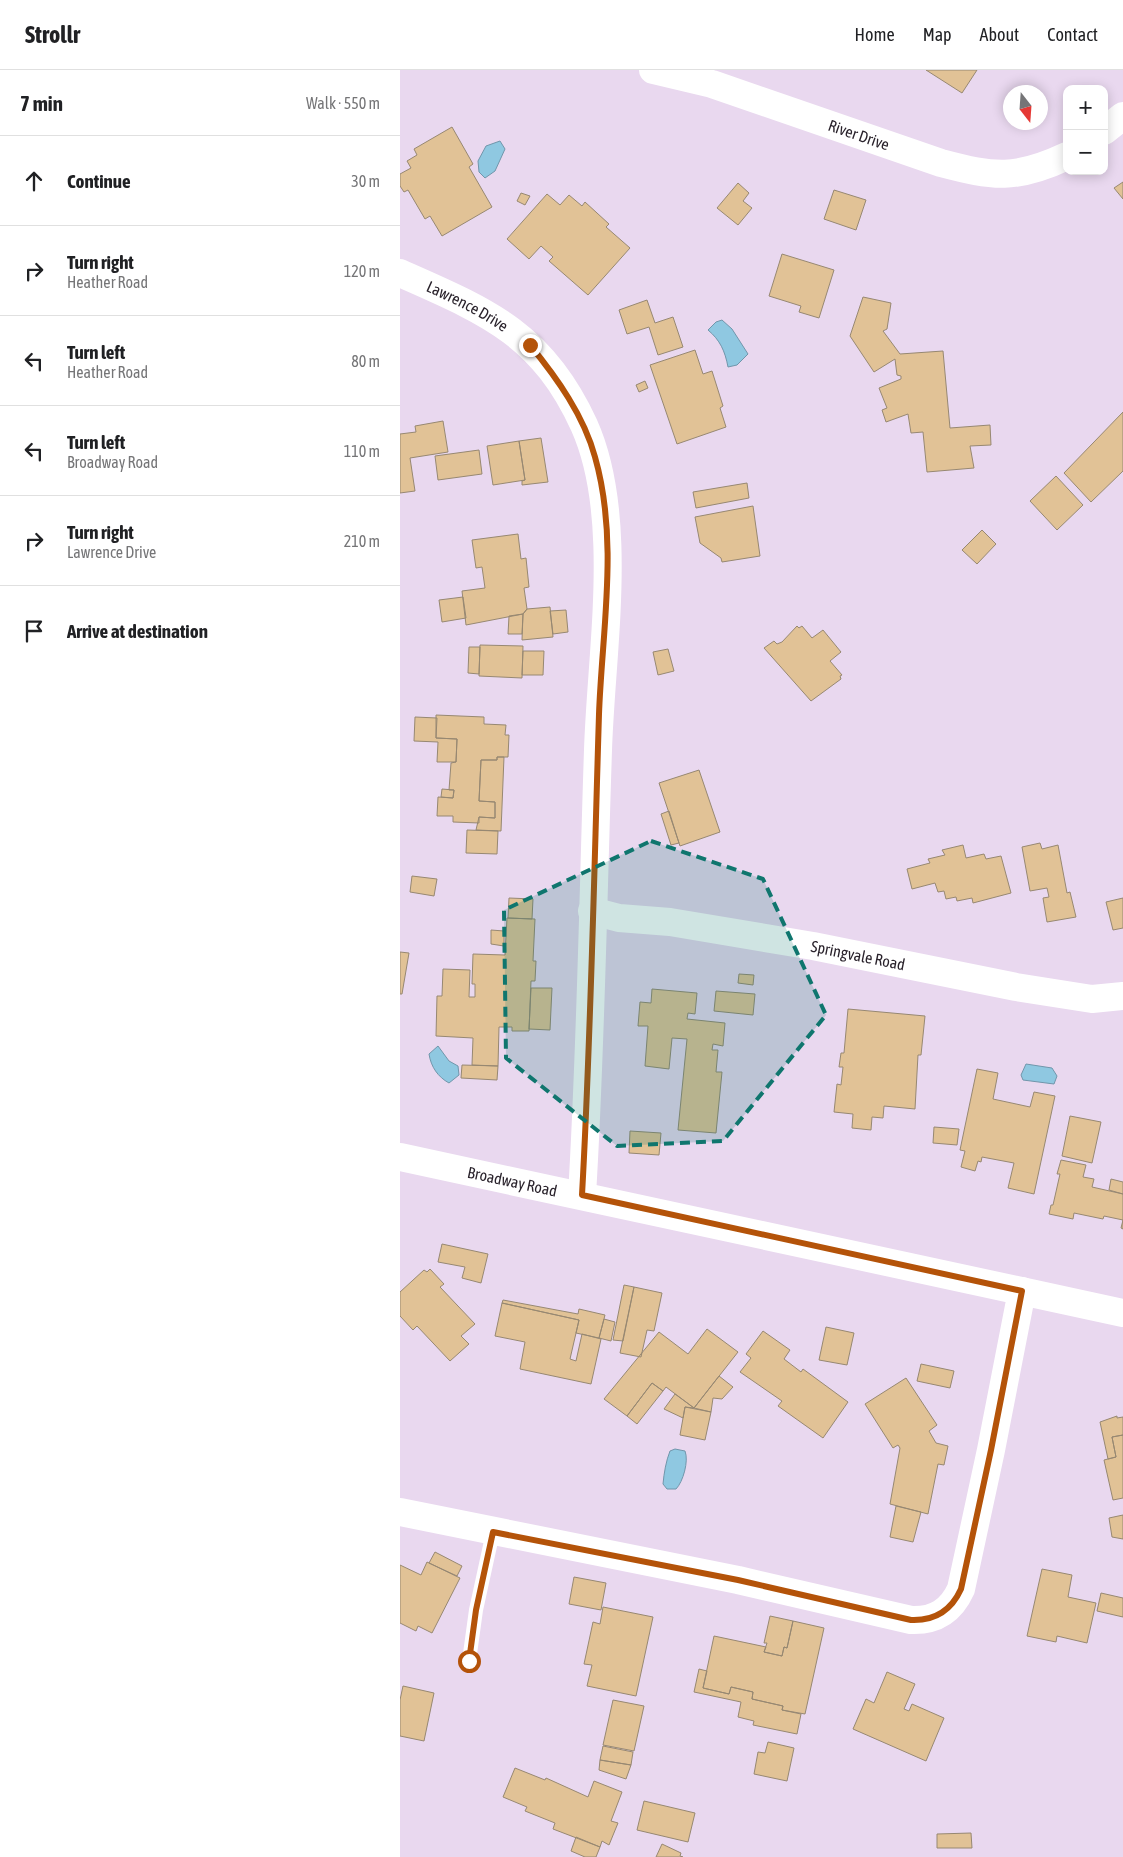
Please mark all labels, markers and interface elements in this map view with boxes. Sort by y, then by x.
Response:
text: Strollr [25,21,80,48]
text: Home [855,24,895,45]
text: Map [923,24,952,45]
text: About [980,24,1019,45]
text: Contact [1047,24,1098,45]
north arrow [1003,85,1048,130]
map controls [1063,85,1108,175]
button: + [1063,85,1108,130]
text: 7 min [20,91,63,115]
text: Walk · 550 m [306,94,380,112]
street label: River Drive [826,116,892,154]
button: − [1063,130,1108,175]
icon: ahead [20,167,48,195]
text: Continue [67,170,131,192]
text: 30 m [351,172,380,190]
text: Turn right [67,251,134,273]
icon: right [20,257,48,285]
text: 120 m [344,262,380,280]
text: Heather Road [67,273,148,291]
street label: Lawrence Drive [424,277,512,335]
route end [519,334,542,357]
text: Turn left [67,341,125,363]
icon: left [20,347,48,375]
text: 80 m [351,352,380,370]
text: Heather Road [67,363,148,381]
text: Turn left [67,431,125,453]
icon: left [20,437,48,465]
text: 110 m [344,442,380,460]
text: Broadway Road [67,453,158,471]
text: Turn right [67,521,134,543]
icon: right [20,527,48,555]
text: 210 m [344,532,380,550]
text: Lawrence Drive [67,543,156,561]
icon: arrive [20,617,48,645]
text: Arrive at destination [67,620,208,642]
street label: Springvale Road [809,937,907,973]
street label: Broadway Road [466,1163,559,1200]
route start [458,1650,481,1673]

